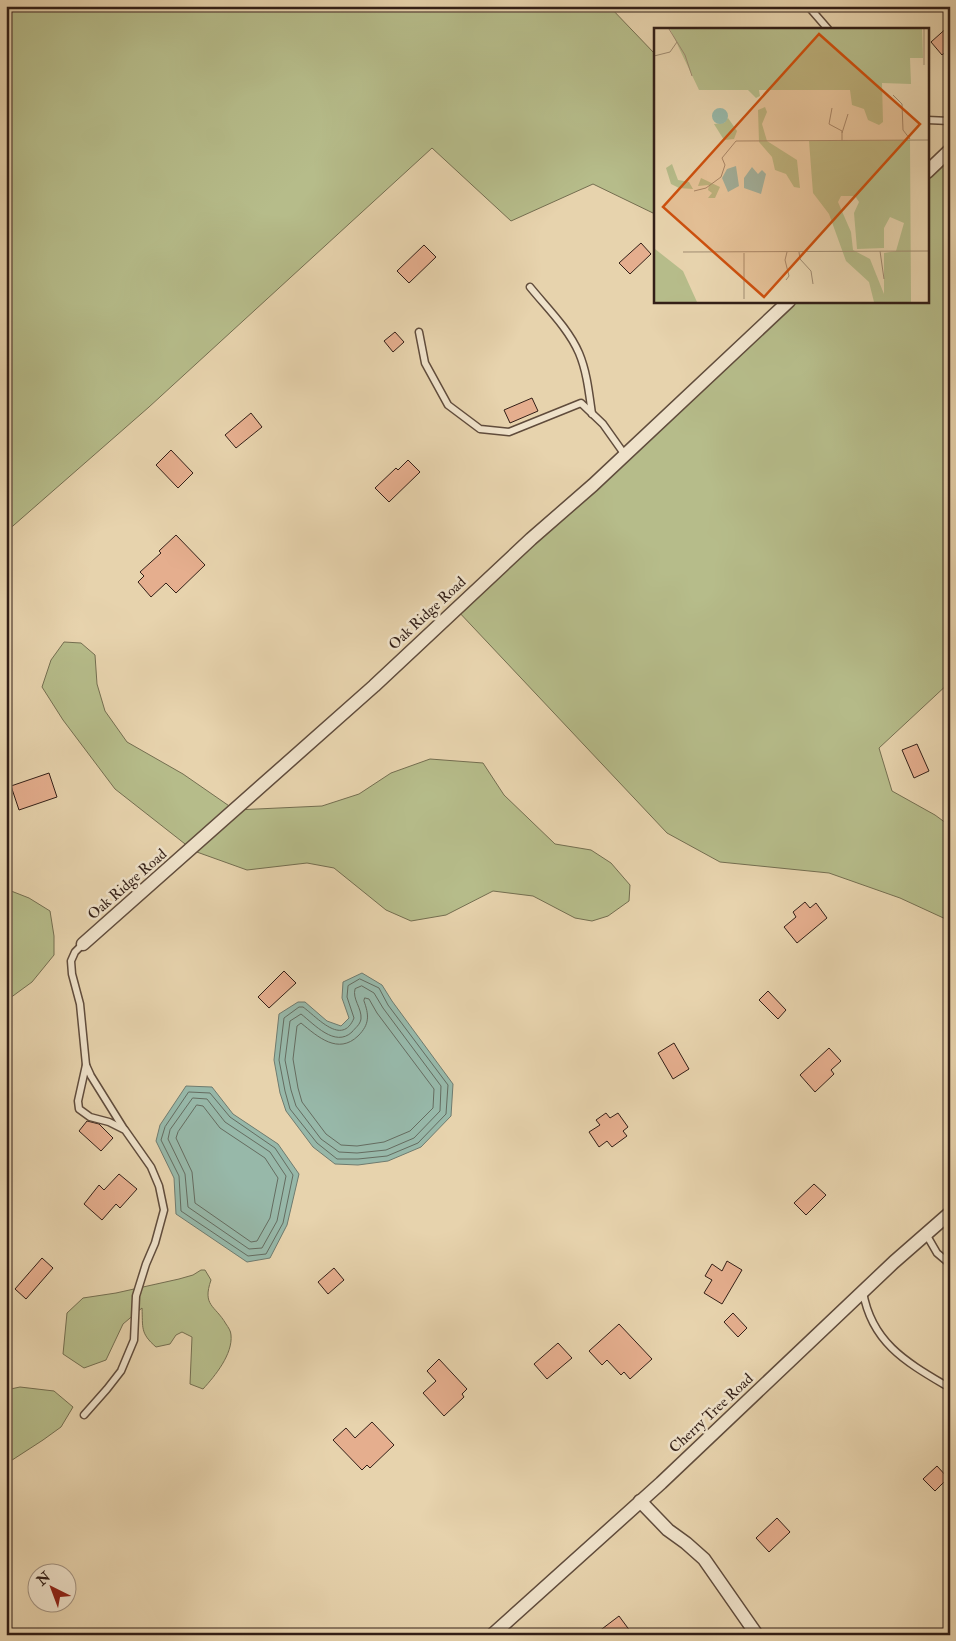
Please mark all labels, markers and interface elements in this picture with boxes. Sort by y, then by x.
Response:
inset map [654,28,928,302]
street label: Oak Ridge Road [385,572,470,654]
street label: Oak Ridge Road [84,844,171,924]
street label: Cherry Tree Road [665,1369,758,1457]
north arrow [28,1564,78,1614]
text: N [33,1568,54,1590]

